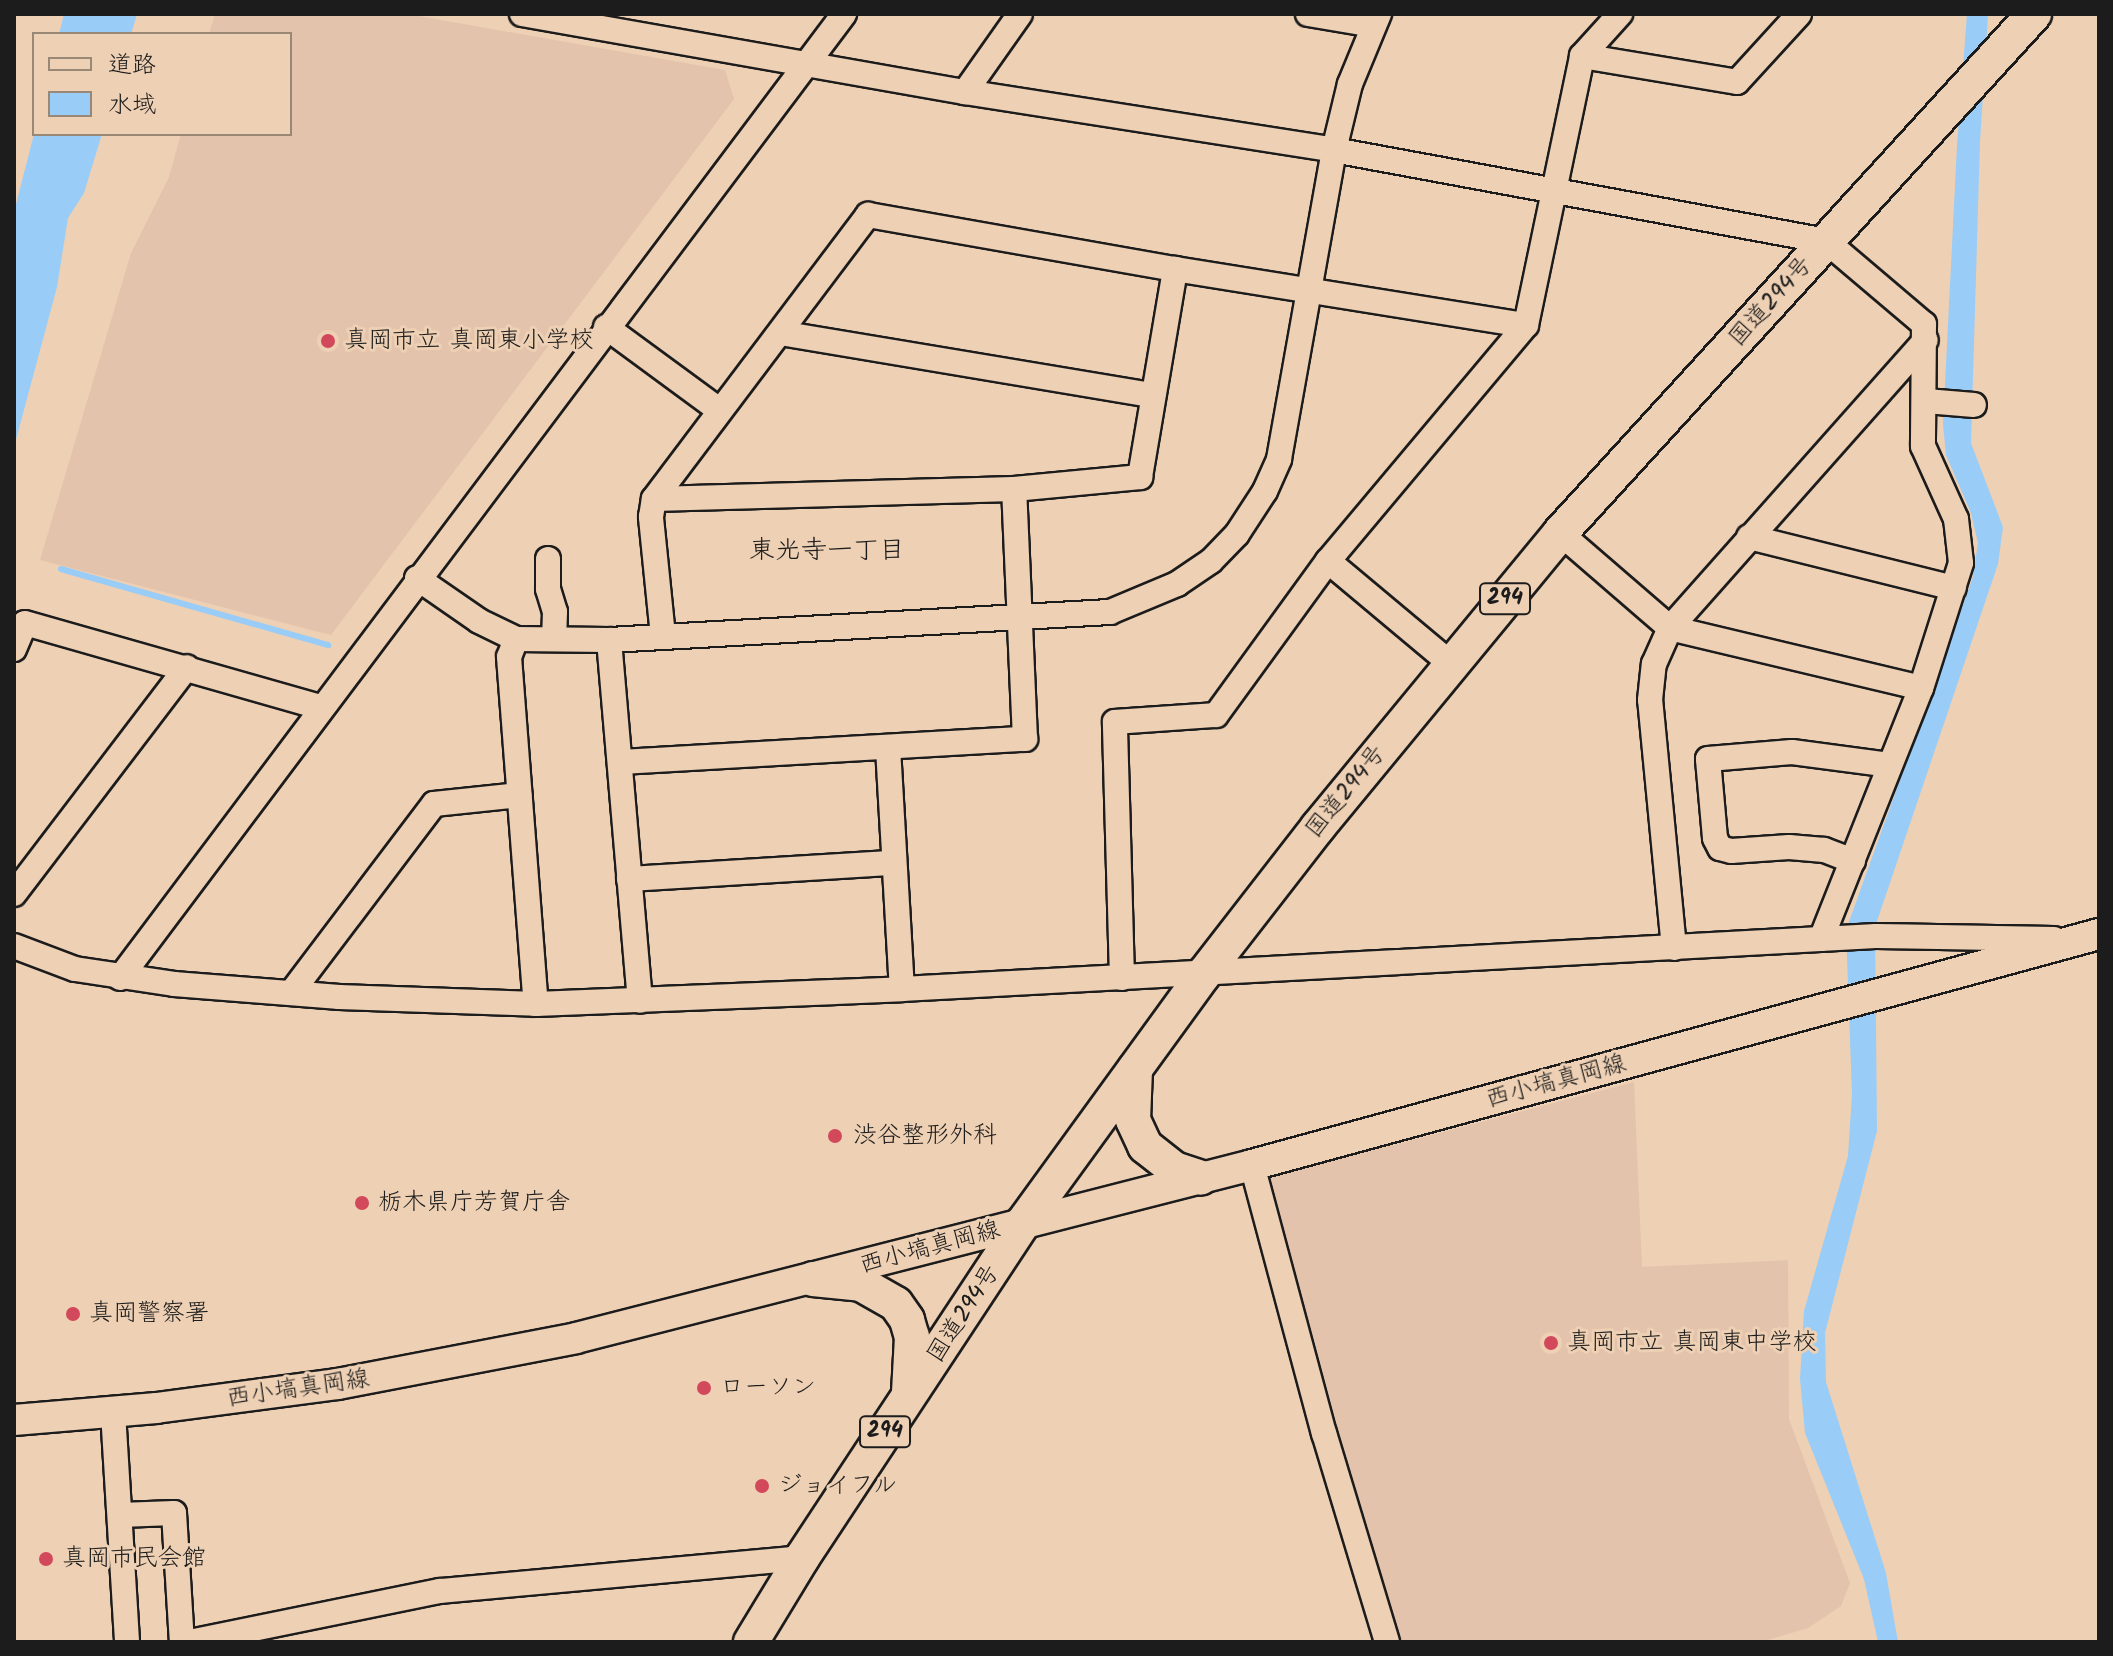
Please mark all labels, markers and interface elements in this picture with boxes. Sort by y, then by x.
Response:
legend [32,32,292,136]
text: 道路 [108,46,156,85]
text: 水域 [108,86,156,125]
street label: 国道294号 [1723,251,1819,353]
place label: 真岡市立 真岡東小学校 [344,327,594,355]
marker: 真岡市立 真岡東小学校 [319,332,337,350]
district label: 東光寺一丁目 [749,536,905,568]
road number: 294 [1479,581,1531,617]
street label: 国道294号 [1300,740,1392,844]
street label: 西小塙真岡線 [1483,1049,1629,1115]
place label: 渋谷整形外科 [853,1122,997,1150]
marker: 渋谷整形外科 [824,1125,846,1147]
place label: 栃木県庁芳賀庁舎 [378,1189,570,1217]
marker: 栃木県庁芳賀庁舎 [353,1194,371,1212]
street label: 西小塙真岡線 [857,1215,1003,1281]
street label: 国道294号 [922,1260,1006,1368]
place label: 真岡警察署 [89,1300,209,1328]
marker: 真岡警察署 [64,1305,82,1323]
place label: 真岡市立 真岡東中学校 [1567,1329,1817,1357]
marker: 真岡市立 真岡東中学校 [1542,1334,1560,1352]
street label: 西小塙真岡線 [225,1365,371,1413]
place label: ローソン [720,1374,816,1402]
marker: ローソン [695,1379,713,1397]
road number: 294 [859,1414,911,1450]
place label: ジョイフル [778,1472,898,1500]
marker: ジョイフル [753,1477,771,1495]
place label: 真岡市民会館 [62,1545,206,1573]
marker: 真岡市民会館 [37,1550,55,1568]

